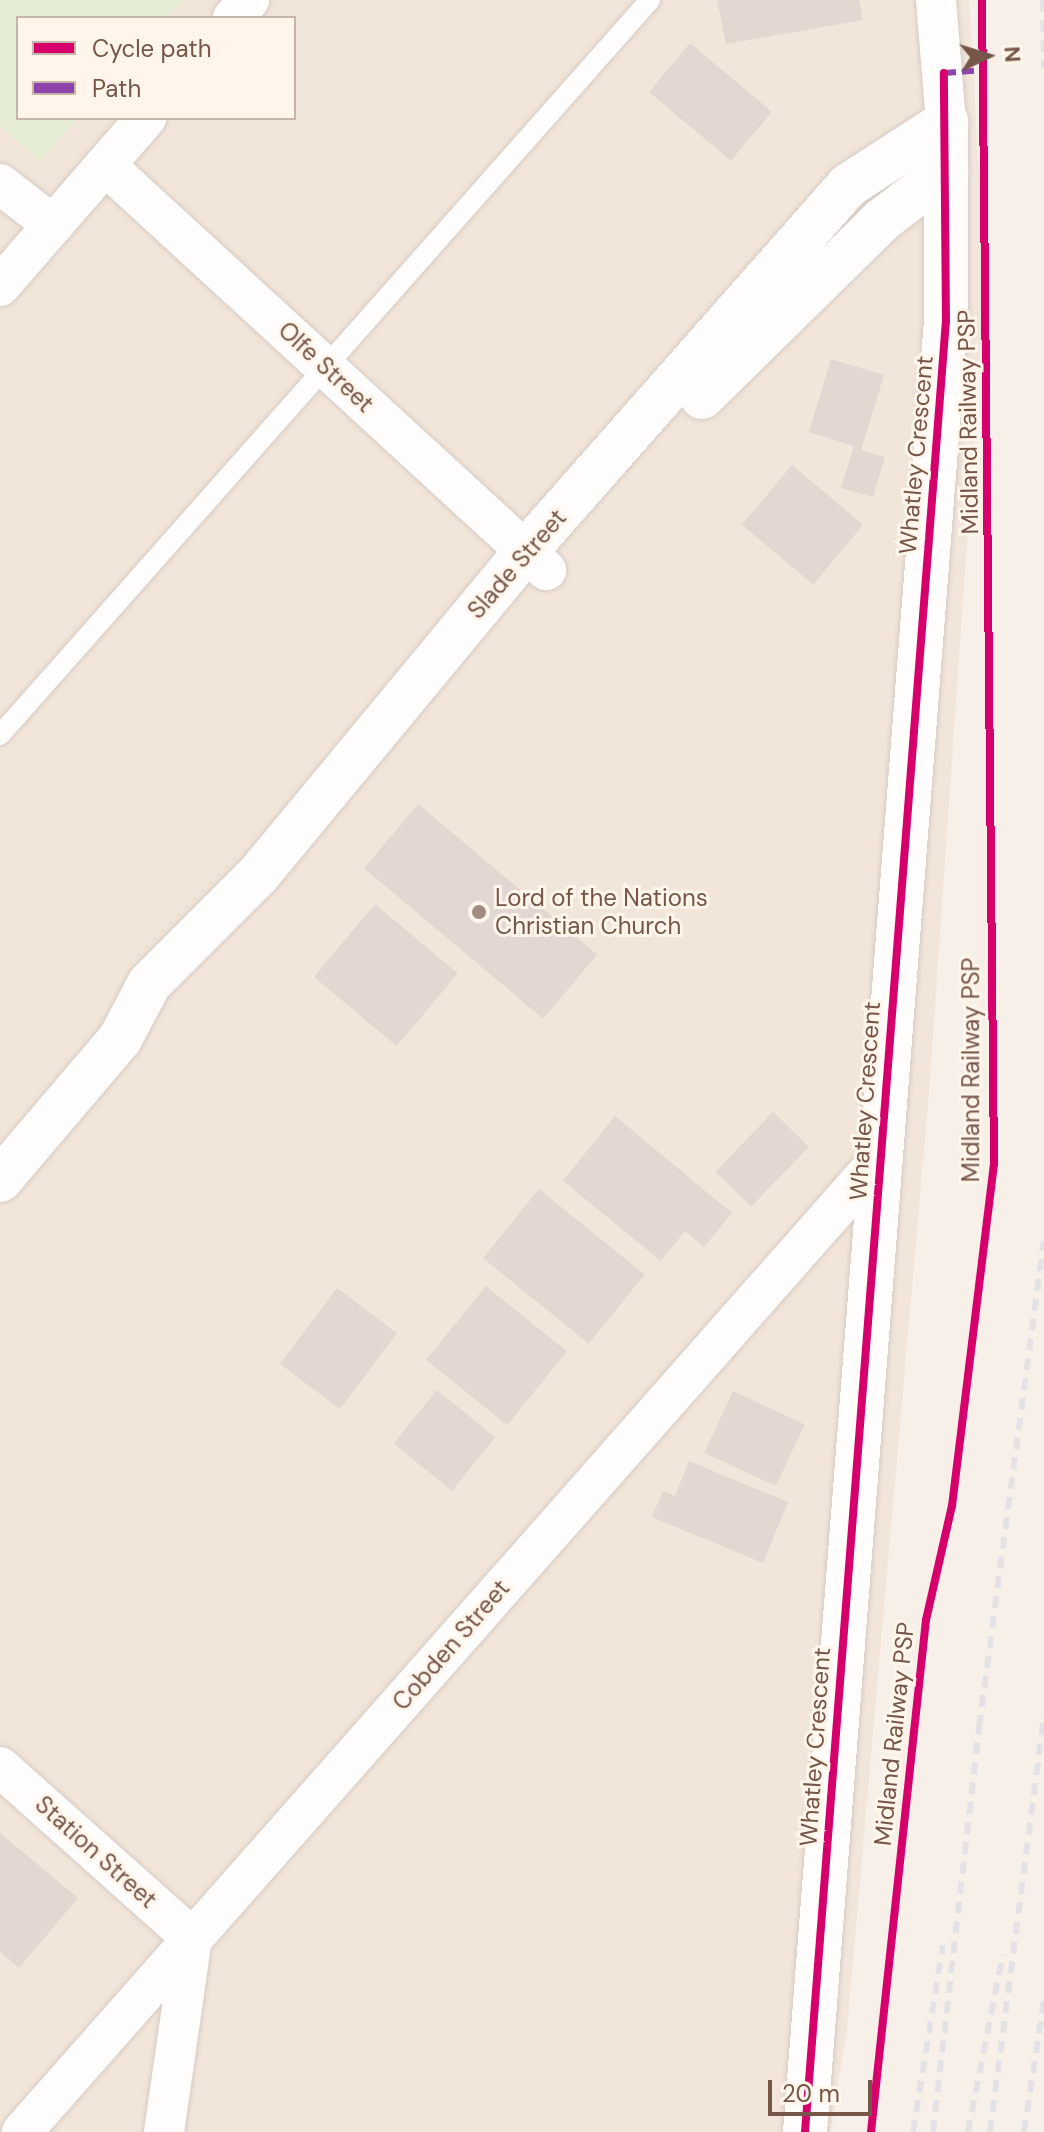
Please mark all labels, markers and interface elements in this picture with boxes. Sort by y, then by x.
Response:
legend [16,16,296,120]
north arrow [948,16,1028,96]
text: Cycle path [92,33,211,64]
text: N [997,45,1027,63]
text: Path [92,73,141,104]
street label: Midland Railway PSP [952,309,984,535]
street label: Olfe Street [272,316,380,418]
street label: Whatley Crescent [893,355,939,555]
street label: Slade Street [462,503,572,625]
place label: Lord of the Nations Christian Church [495,884,708,940]
marker: Lord of the Nations Christian Church [470,903,488,921]
street label: Midland Railway PSP [957,958,985,1182]
street label: Whatley Crescent [844,1001,886,1201]
street label: Cobden Street [387,1574,515,1716]
street label: Midland Railway PSP [868,1621,920,1847]
street label: Whatley Crescent [794,1647,836,1847]
street label: Station Street [29,1790,163,1914]
scale bar [772,2064,876,2114]
text: 20 m [782,2078,840,2109]

